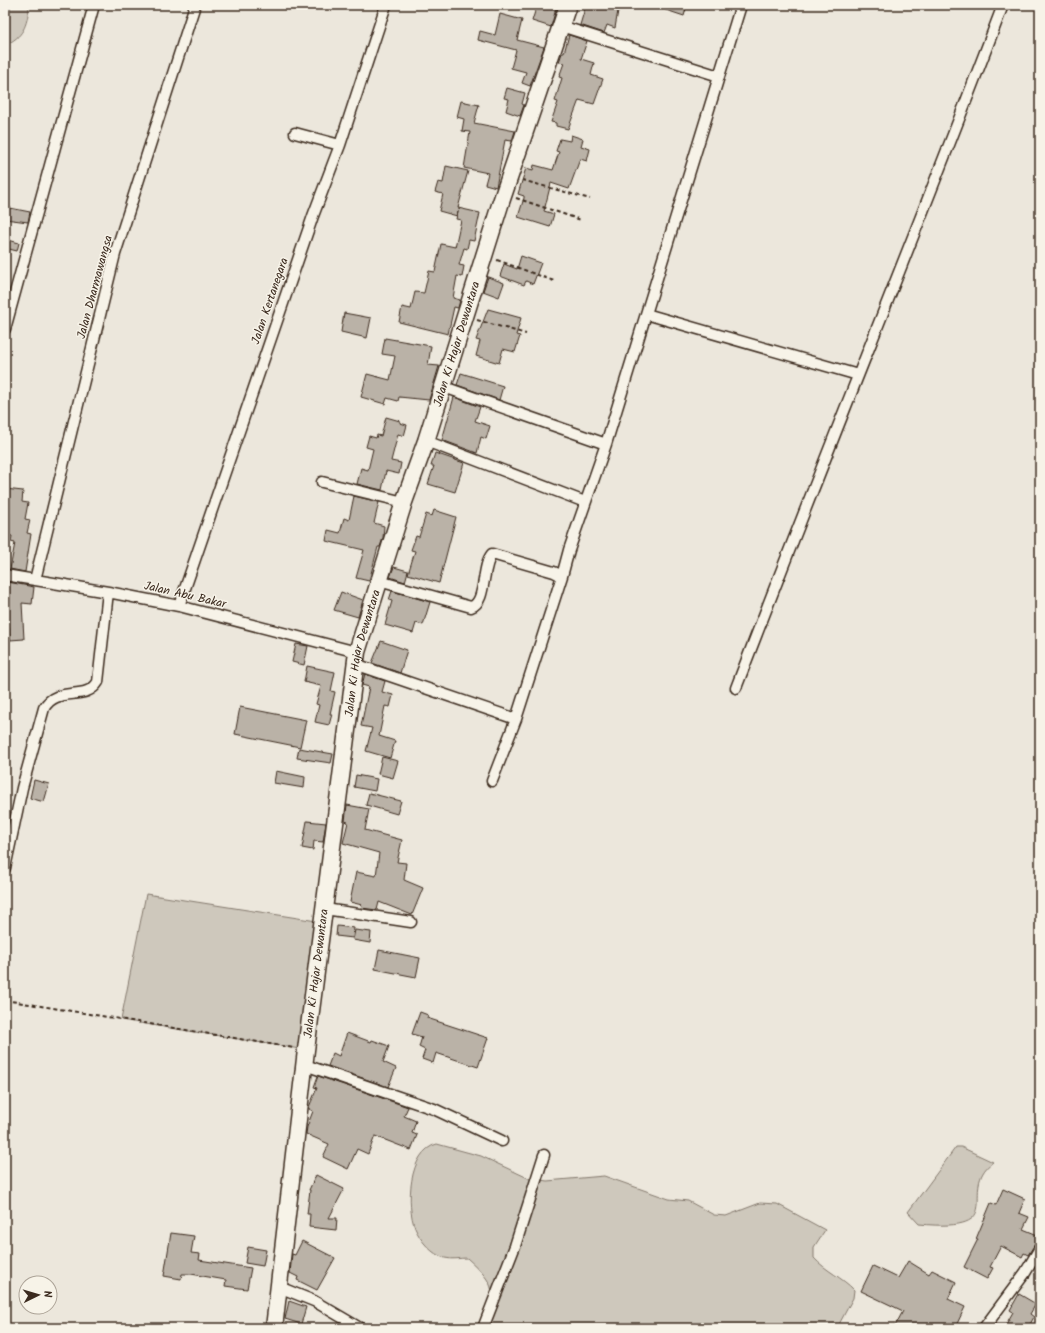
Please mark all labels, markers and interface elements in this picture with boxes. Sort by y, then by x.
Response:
street label: Jalan Dharmawangsa [72,233,118,341]
street label: Jalan Kertanegara [246,255,294,347]
street label: Jalan Ki Hajar Dewantara [428,278,485,409]
street label: Jalan Abu Bakar [142,576,229,614]
street label: Jalan Ki Hajar Dewantara [339,587,386,718]
street label: Jalan Ki Hajar Dewantara [298,907,334,1039]
north arrow [18,1275,58,1315]
text: N [38,1290,56,1299]

